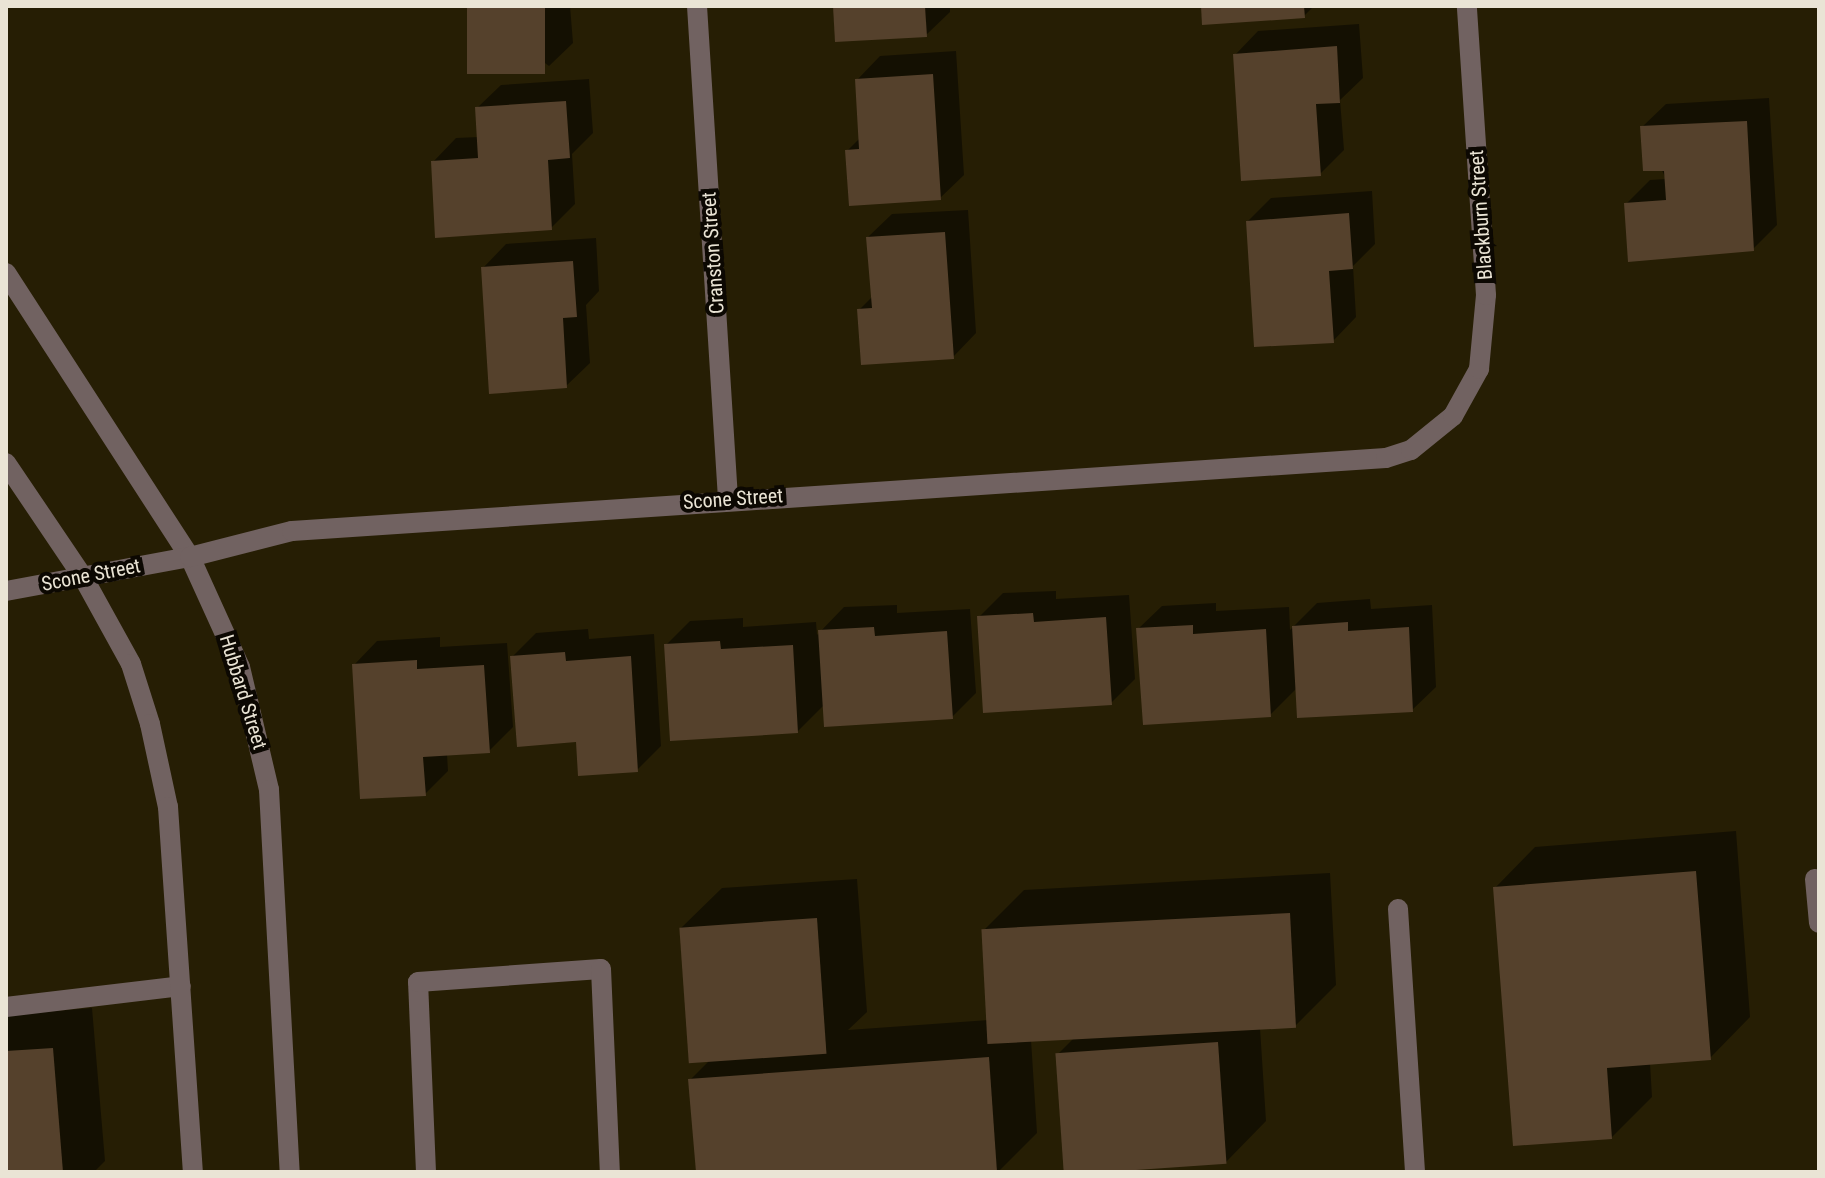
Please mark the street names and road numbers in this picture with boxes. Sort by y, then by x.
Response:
street label: Blackburn Street [1464,149,1498,281]
street label: Cranston Street [697,191,729,315]
street label: Scone Street [682,484,784,514]
street label: Scone Street [40,554,142,596]
street label: Hubbard Street [214,632,272,752]

